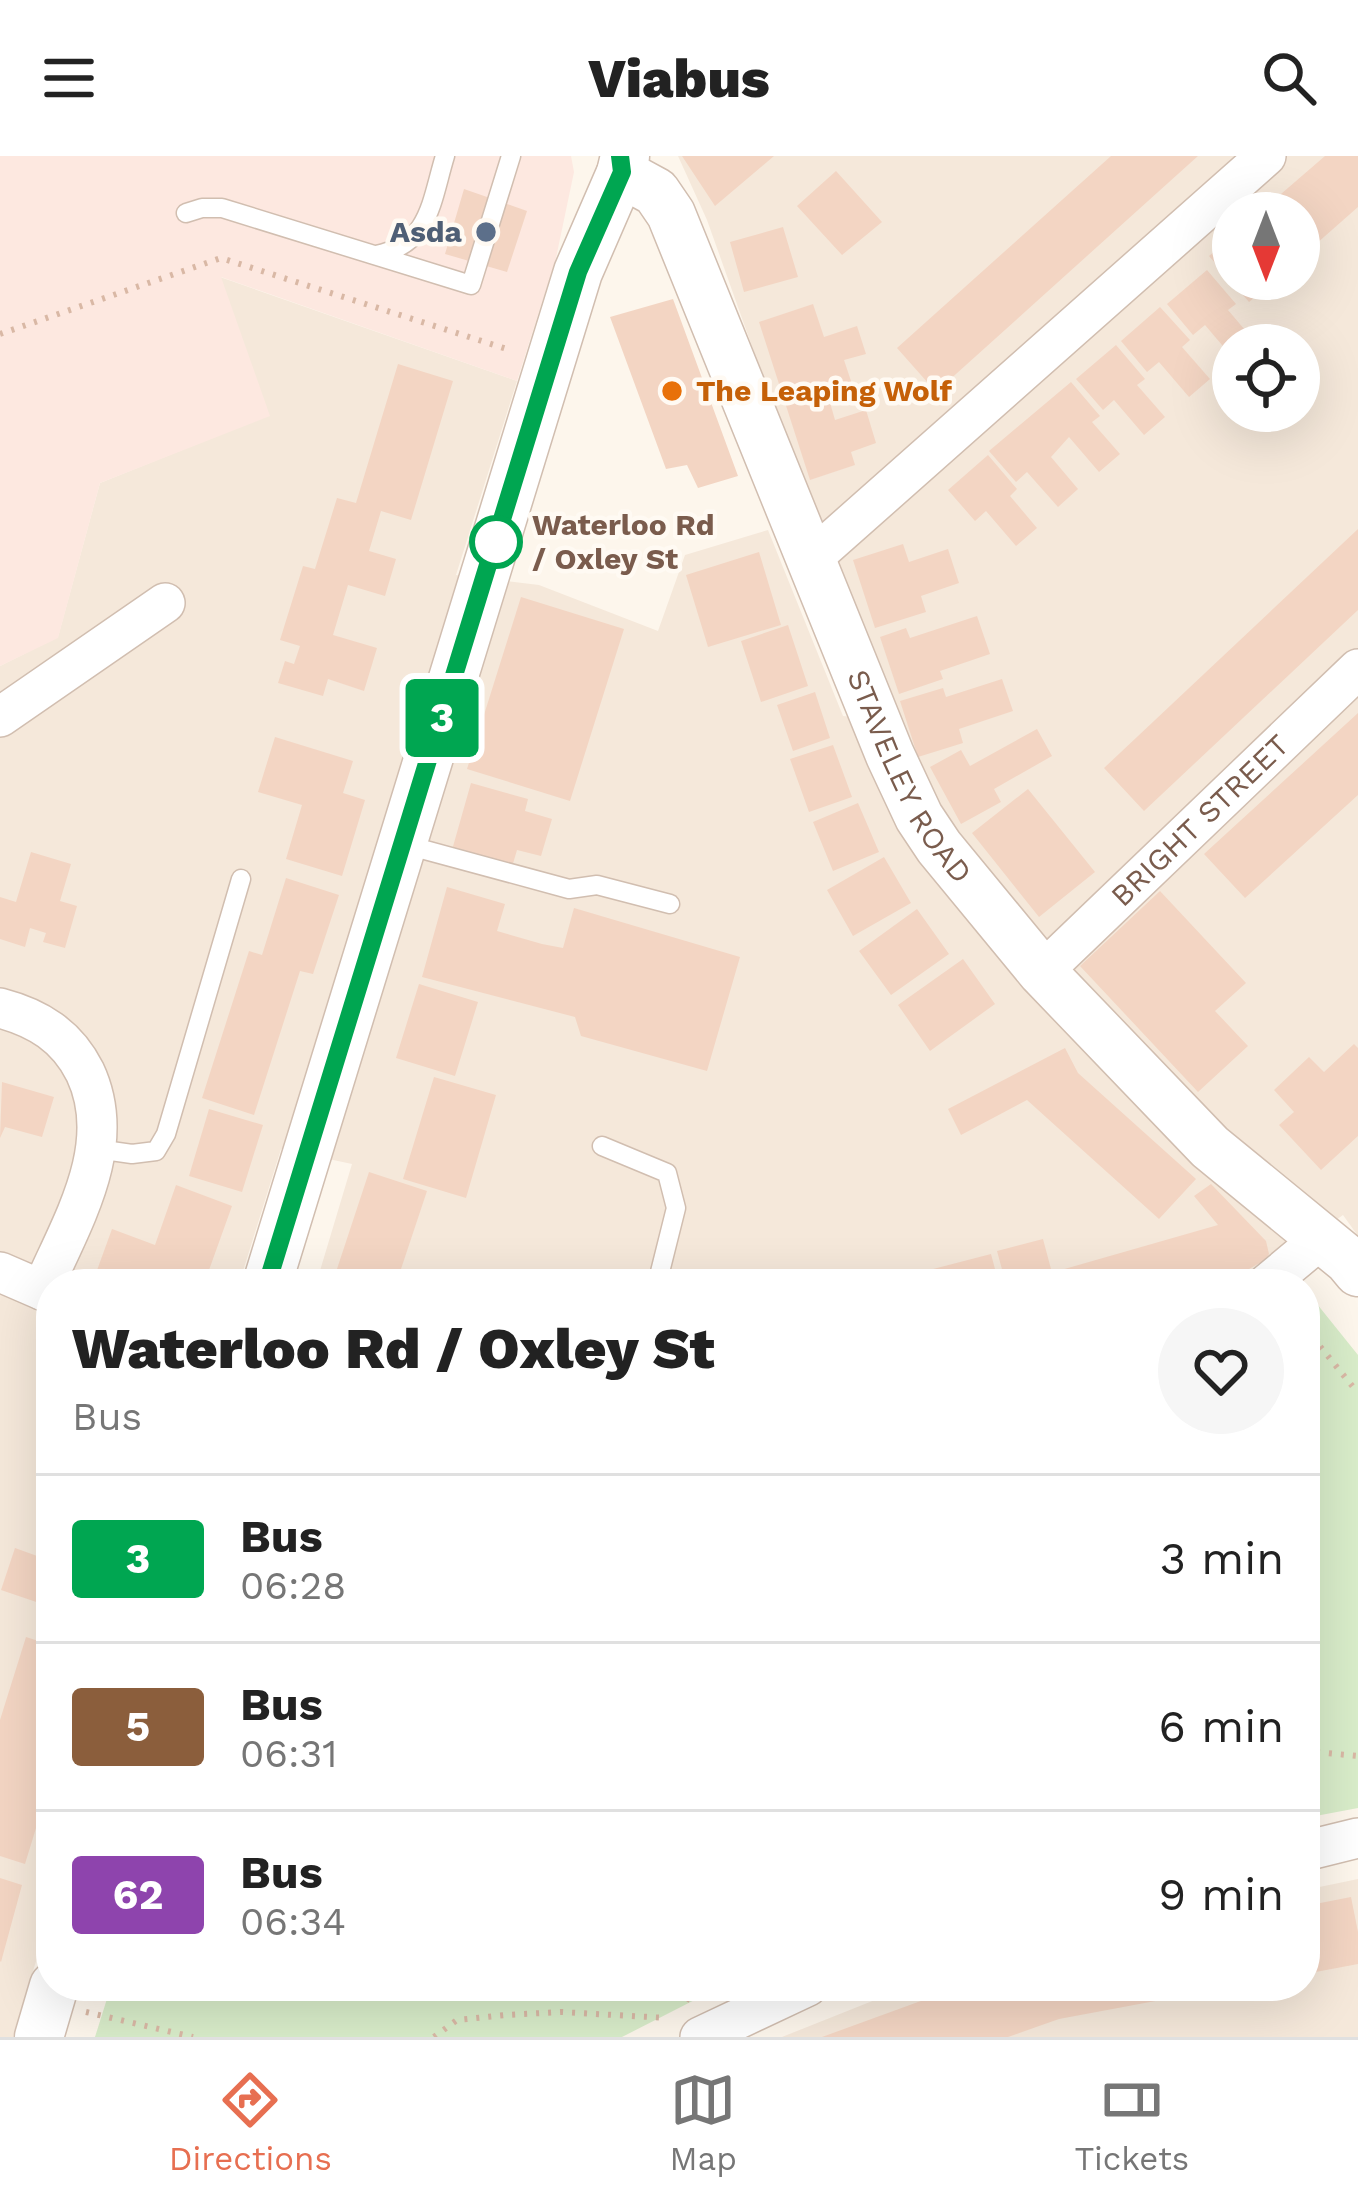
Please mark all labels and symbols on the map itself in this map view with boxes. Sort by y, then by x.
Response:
north arrow [1212,192,1320,300]
place label: Asda [390,214,463,249]
marker: Asda [473,219,499,245]
place label: The Leaping Wolf [696,373,953,408]
marker: The Leaping Wolf [659,378,685,404]
place label: Waterloo Rd / Oxley St [532,507,714,576]
marker: Waterloo Rd / Oxley St [471,517,521,567]
street label: STAVELEY ROAD [840,664,979,890]
line badge: 3 [403,679,481,757]
street label: BRIGHT STREET [1104,727,1296,913]

